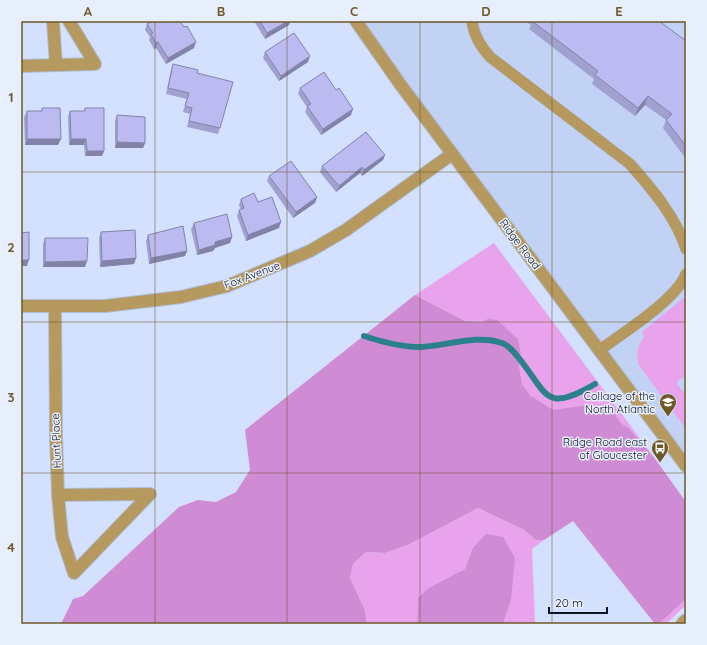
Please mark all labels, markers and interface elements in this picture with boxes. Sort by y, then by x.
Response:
text: A [84,3,93,19]
text: B [217,3,225,19]
text: C [350,3,358,19]
text: D [481,3,491,19]
text: E [615,3,623,19]
text: 1 [8,89,14,105]
street label: Ridge Road [496,216,544,272]
text: 2 [7,239,15,255]
street label: Fox Avenue [222,258,282,292]
text: 3 [8,389,15,405]
place label: Collage of the North Atlantic [584,389,655,416]
school or university icon: Collage of the North Atlantic [658,392,678,417]
street label: Hunt Place [48,413,64,469]
place label: Ridge Road east of Gloucester [563,435,648,462]
bus stop icon: Ridge Road east of Gloucester [650,438,670,463]
text: 4 [7,539,15,555]
scale bar [549,589,607,615]
text: 20 m [555,595,583,610]

